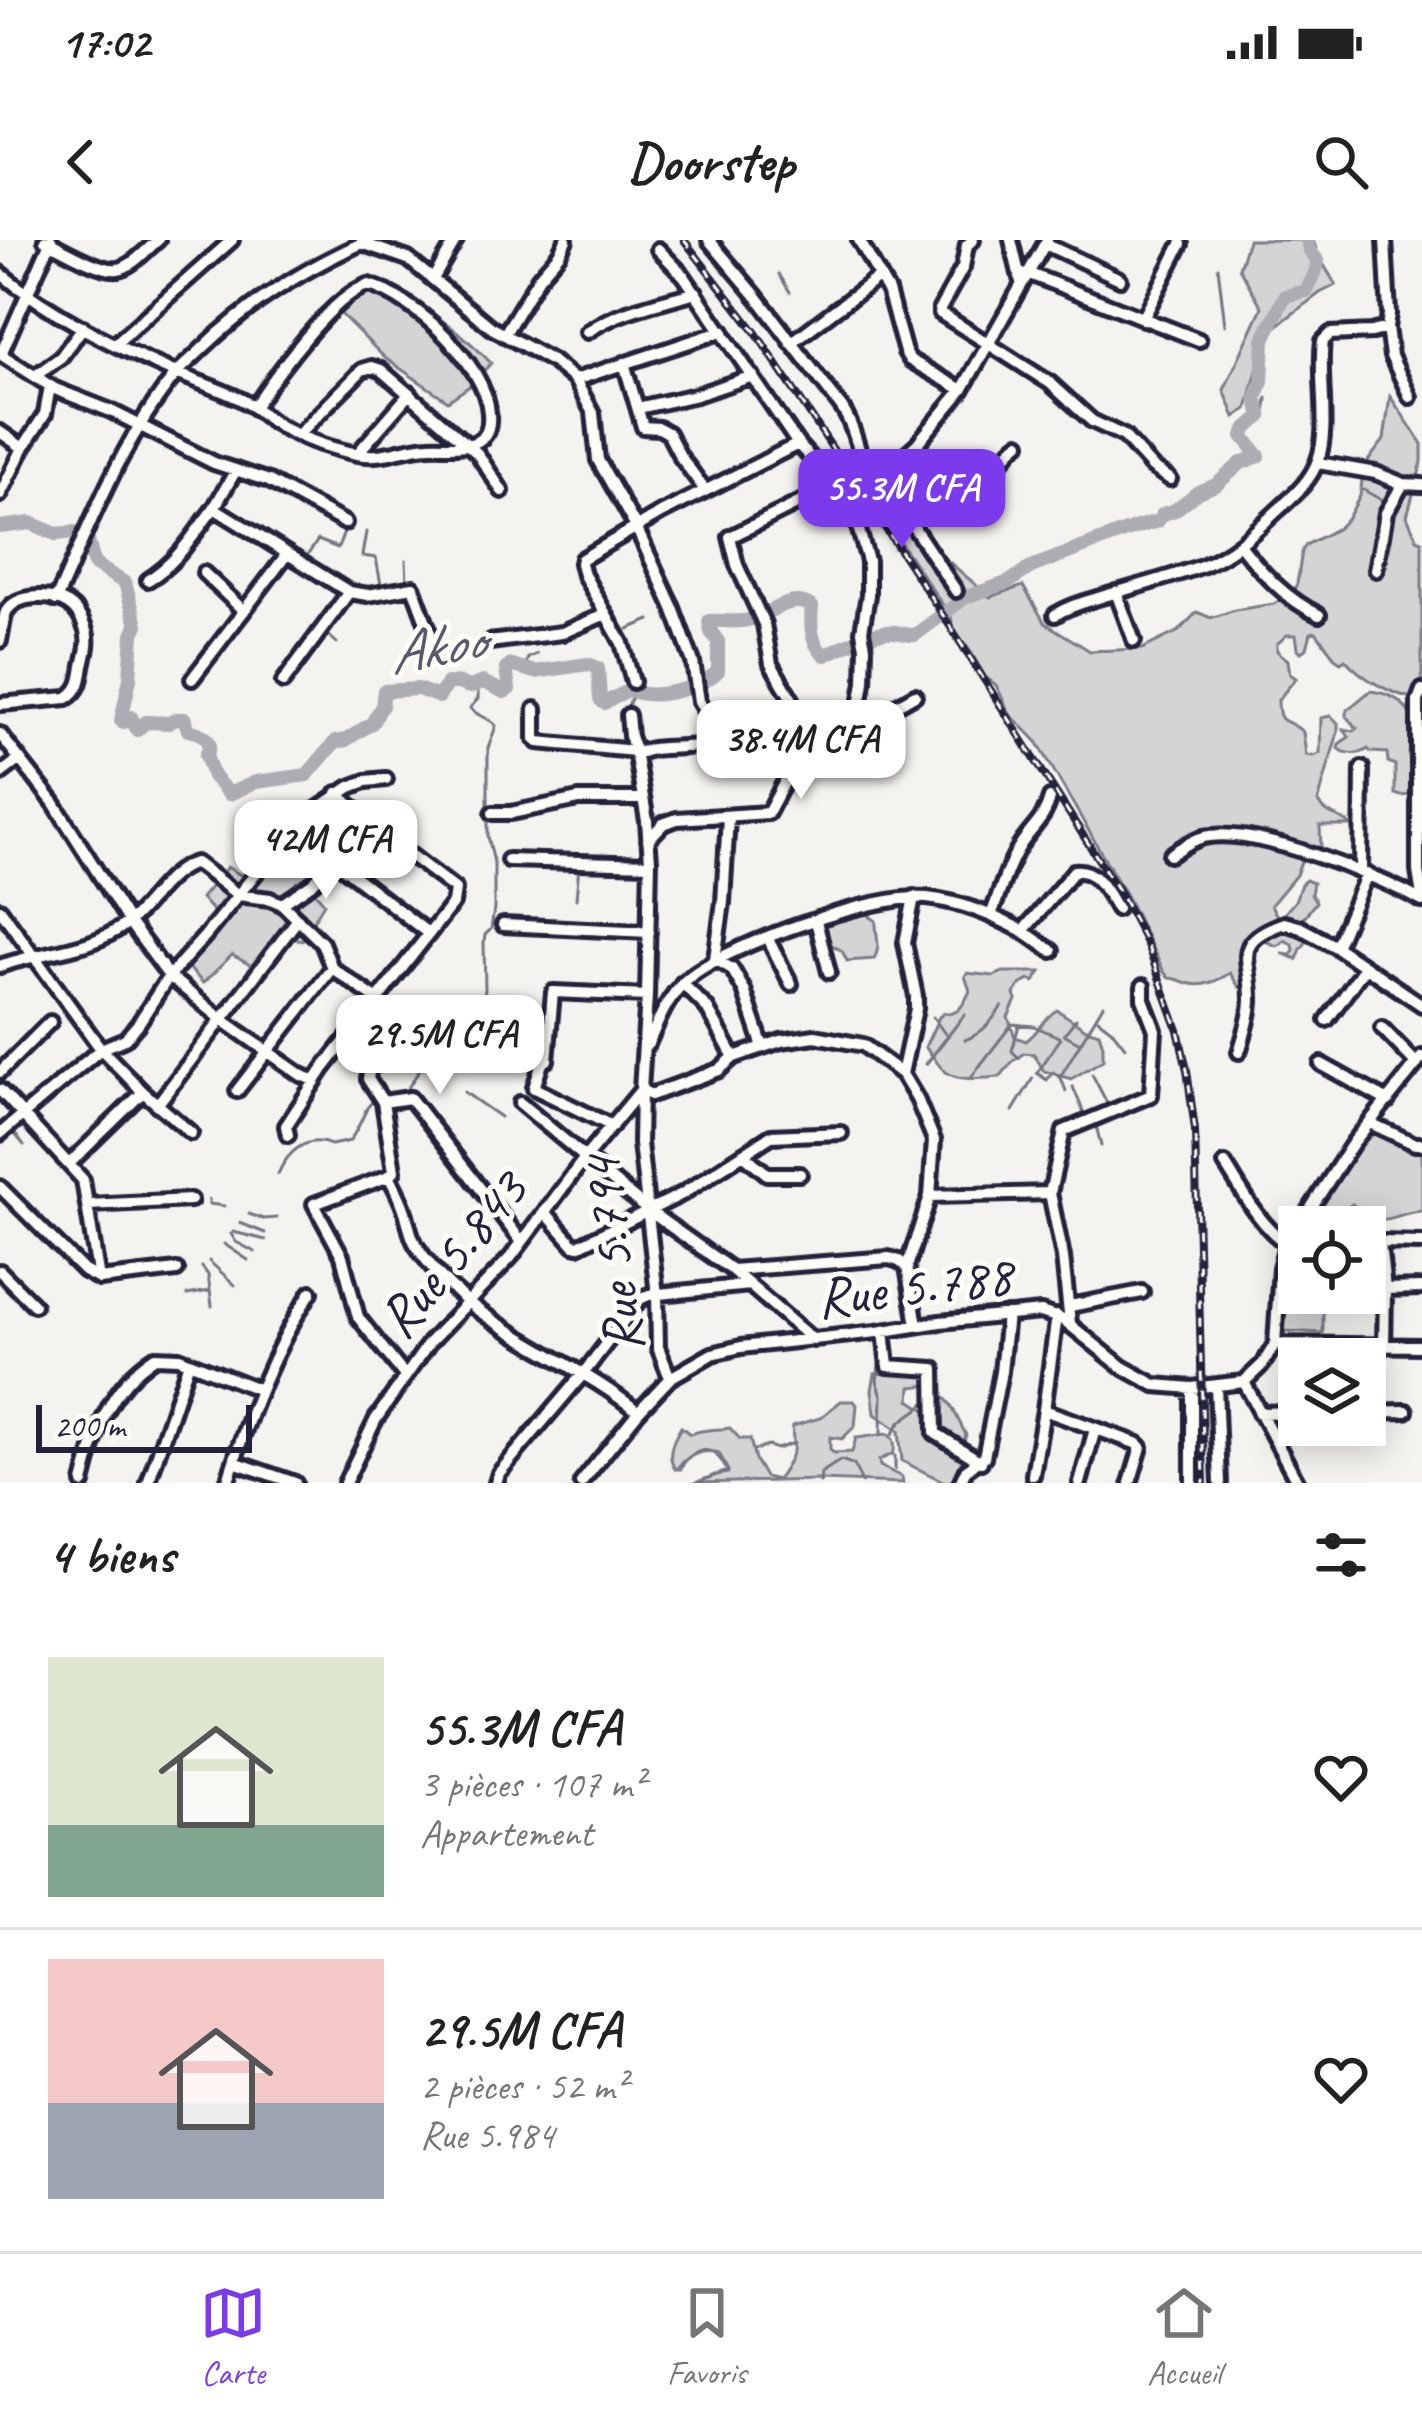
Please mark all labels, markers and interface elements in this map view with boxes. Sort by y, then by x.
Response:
text: 17:02 [60,14,150,71]
text: Doorstep [628,128,794,196]
icon: back [48,129,114,195]
icon: search [1308,129,1374,195]
pin: 55.3M CFA [765,449,1039,551]
text: 55.3M CFA [825,463,979,512]
water label: Akoo [383,599,500,691]
pin: 38.4M CFA [664,700,938,802]
text: 38.4M CFA [724,714,878,763]
pin: 42M CFA [215,800,437,902]
text: 42M CFA [261,814,391,863]
pin: 29.5M CFA [303,995,577,1097]
text: 29.5M CFA [363,1009,517,1058]
street label: Rue 5.794 [564,1148,660,1357]
street label: Rue 5.843 [361,1153,545,1352]
map controls [1278,1206,1386,1446]
button: locate [1278,1206,1386,1314]
street label: Rue 5.788 [812,1238,1021,1334]
button: layers [1278,1338,1386,1446]
scale bar [36,1399,252,1452]
text: 200 m [54,1405,125,1447]
icon: filters [1308,1522,1374,1588]
text: 4 biens [48,1523,174,1587]
text: 55.3M CFA [420,1696,621,1760]
icon: home [144,1705,288,1849]
icon: heart [1308,1744,1374,1810]
text: 3 pièces · 107 m² [420,1760,644,1809]
text: Appartement [420,1809,593,1858]
text: 29.5M CFA [420,1998,621,2062]
icon: home [144,2007,288,2151]
icon: heart [1308,2046,1374,2112]
text: 2 pièces · 52 m² [420,2062,627,2111]
text: Rue 5.984 [420,2111,554,2160]
tab: Carte [200,2280,266,2394]
tab: Favoris [667,2280,747,2394]
tab: Accueil [1147,2280,1222,2394]

